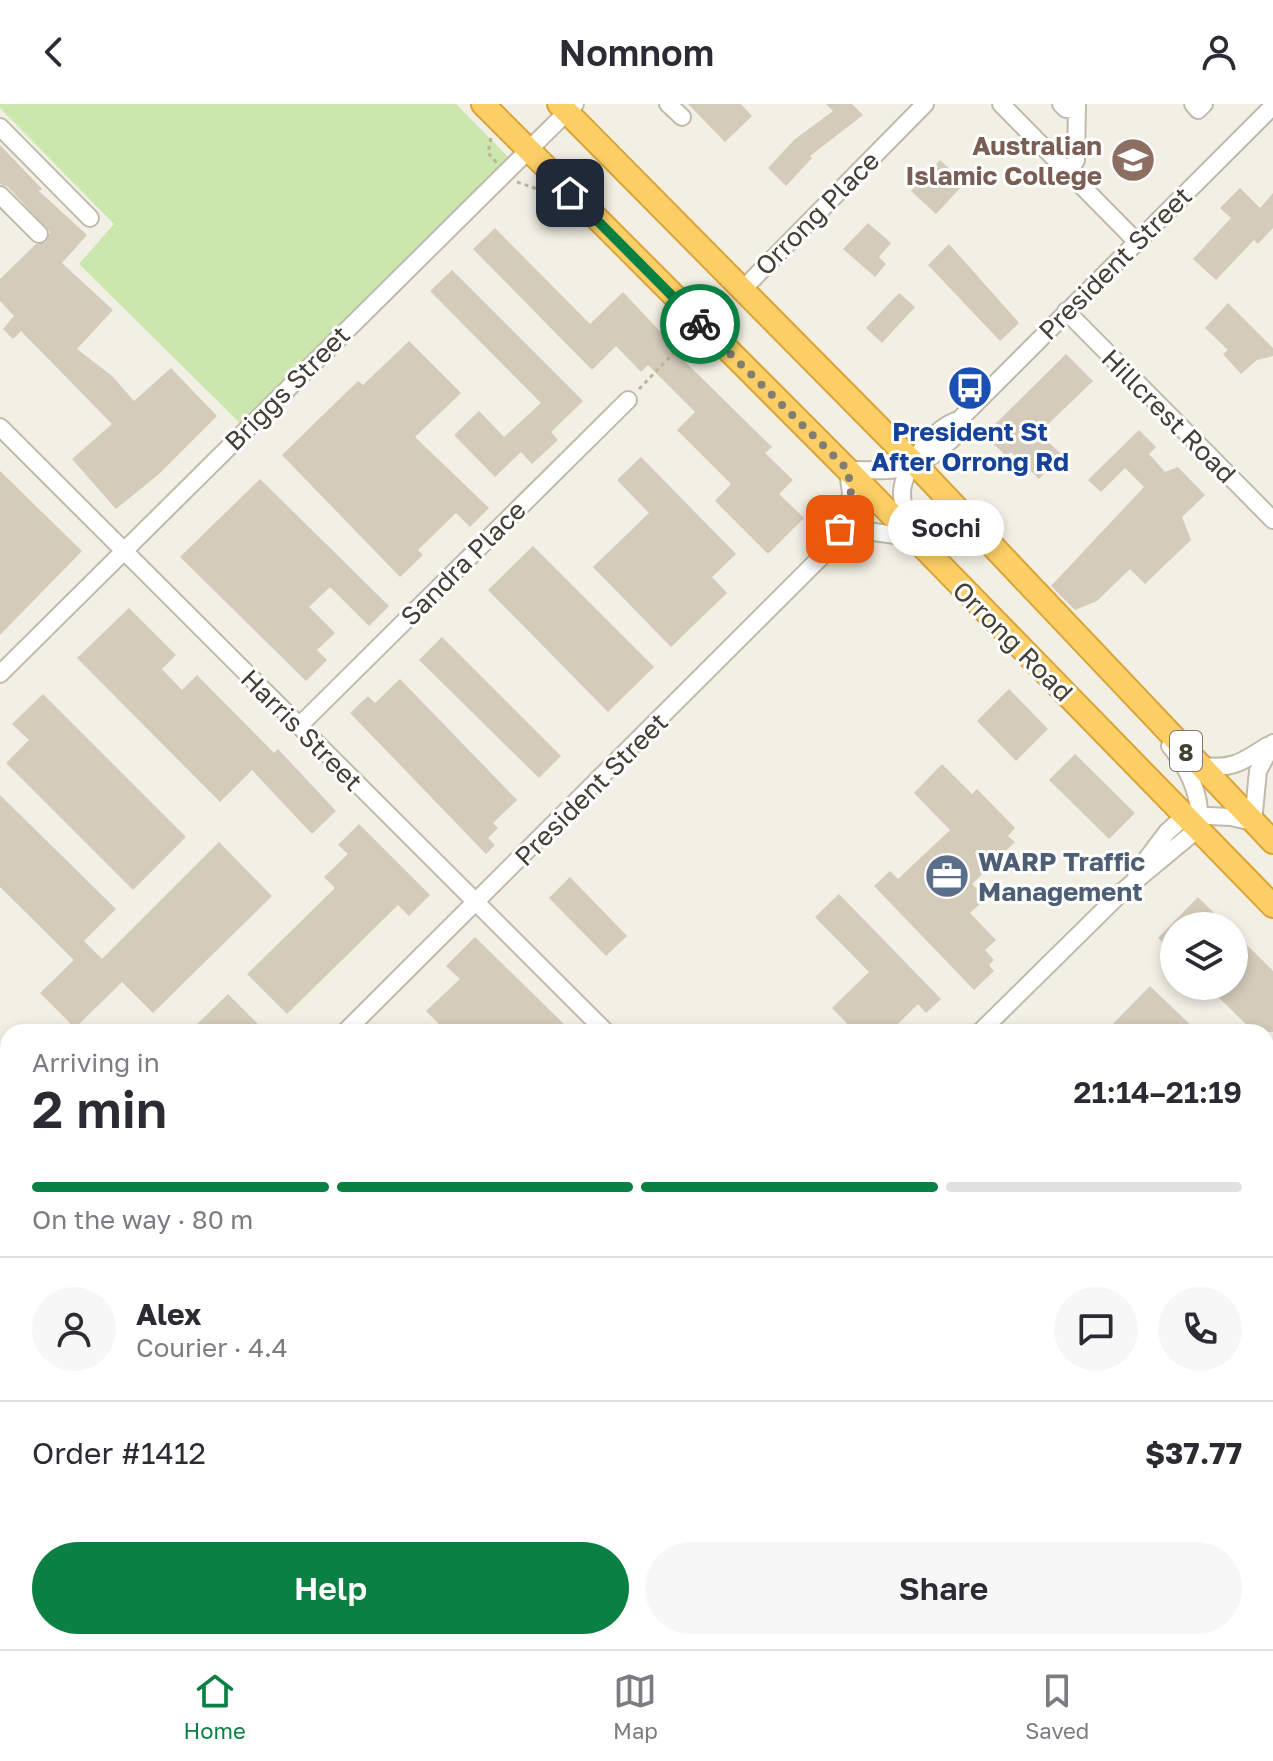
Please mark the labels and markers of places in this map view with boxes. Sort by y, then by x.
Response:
place label: Australian Islamic College [905,130,1102,191]
school or university icon: Australian Islamic College [1109,136,1157,184]
pin [536,159,604,227]
bus stop icon: President St After Orrong Rd [946,364,994,412]
place label: President St After Orrong Rd [871,416,1069,477]
pin [806,495,874,563]
callout: Sochi [888,501,1004,557]
place label: WARP Traffic Management [978,846,1145,907]
office icon: WARP Traffic Management [923,852,971,900]

